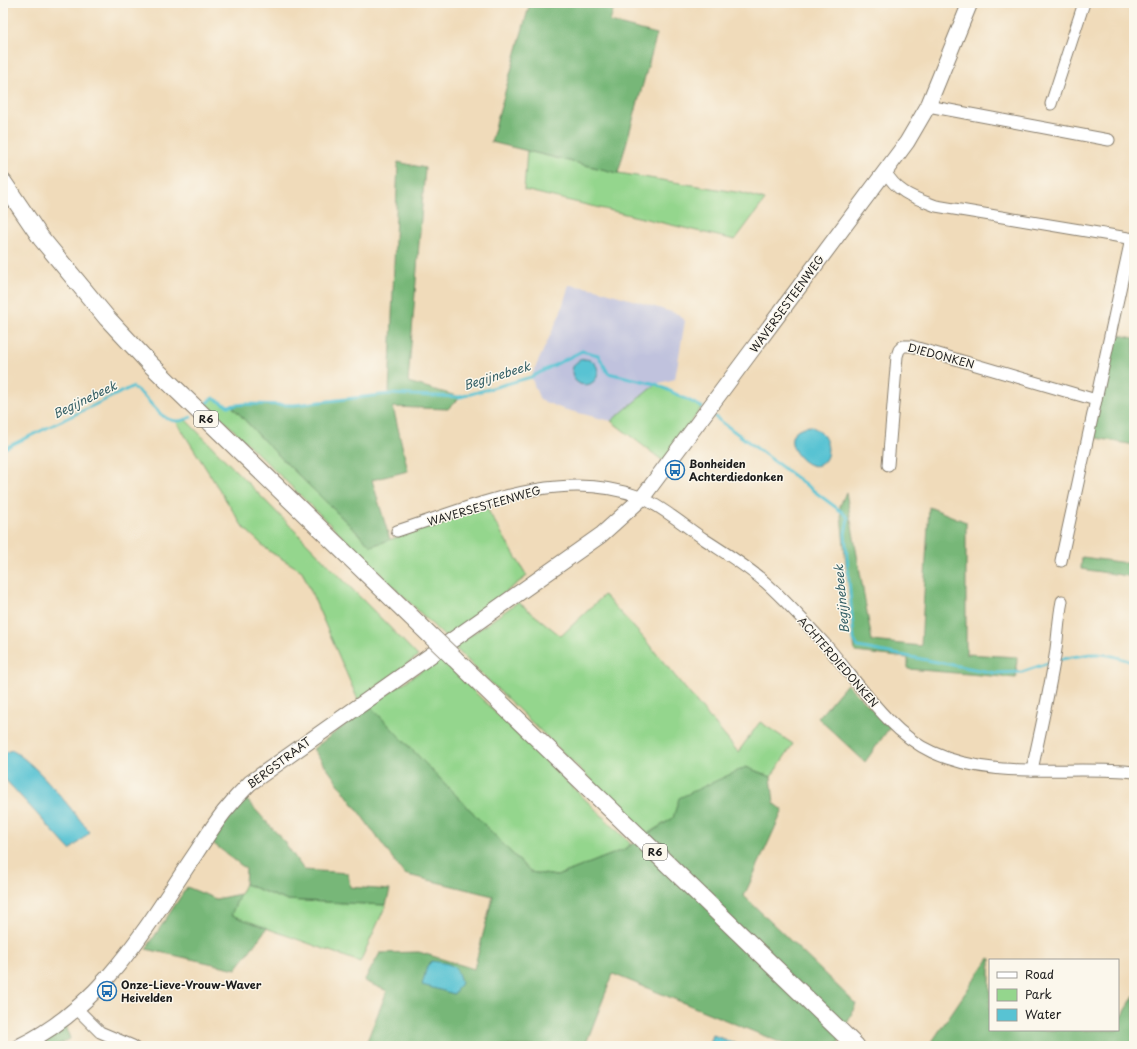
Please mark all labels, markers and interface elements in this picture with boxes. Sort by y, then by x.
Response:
street label: WAVERSESTEENWEG [745,251,828,356]
street label: DIEDONKEN [906,338,976,373]
water label: Begijnebeek [461,356,533,394]
water label: Begijnebeek [50,376,120,422]
road number: R6 [194,411,218,427]
place label: Bonheiden Achterdiedonken [689,455,783,485]
bus stop icon: Bonheiden Achterdiedonken [664,459,686,481]
street label: WAVERSESTEENWEG [425,481,542,530]
water label: Begijnebeek [829,563,853,634]
street label: ACHTERDIEDONKEN [794,612,883,711]
street label: BERGSTRAAT [243,733,315,792]
road number: R6 [643,844,667,860]
legend [989,959,1119,1031]
text: Road [1025,965,1054,983]
place label: Onze-Lieve-Vrouw-Waver Heivelden [121,976,262,1006]
bus stop icon: Onze-Lieve-Vrouw-Waver Heivelden [96,980,118,1002]
text: Park [1025,985,1052,1003]
text: Water [1025,1005,1062,1023]

